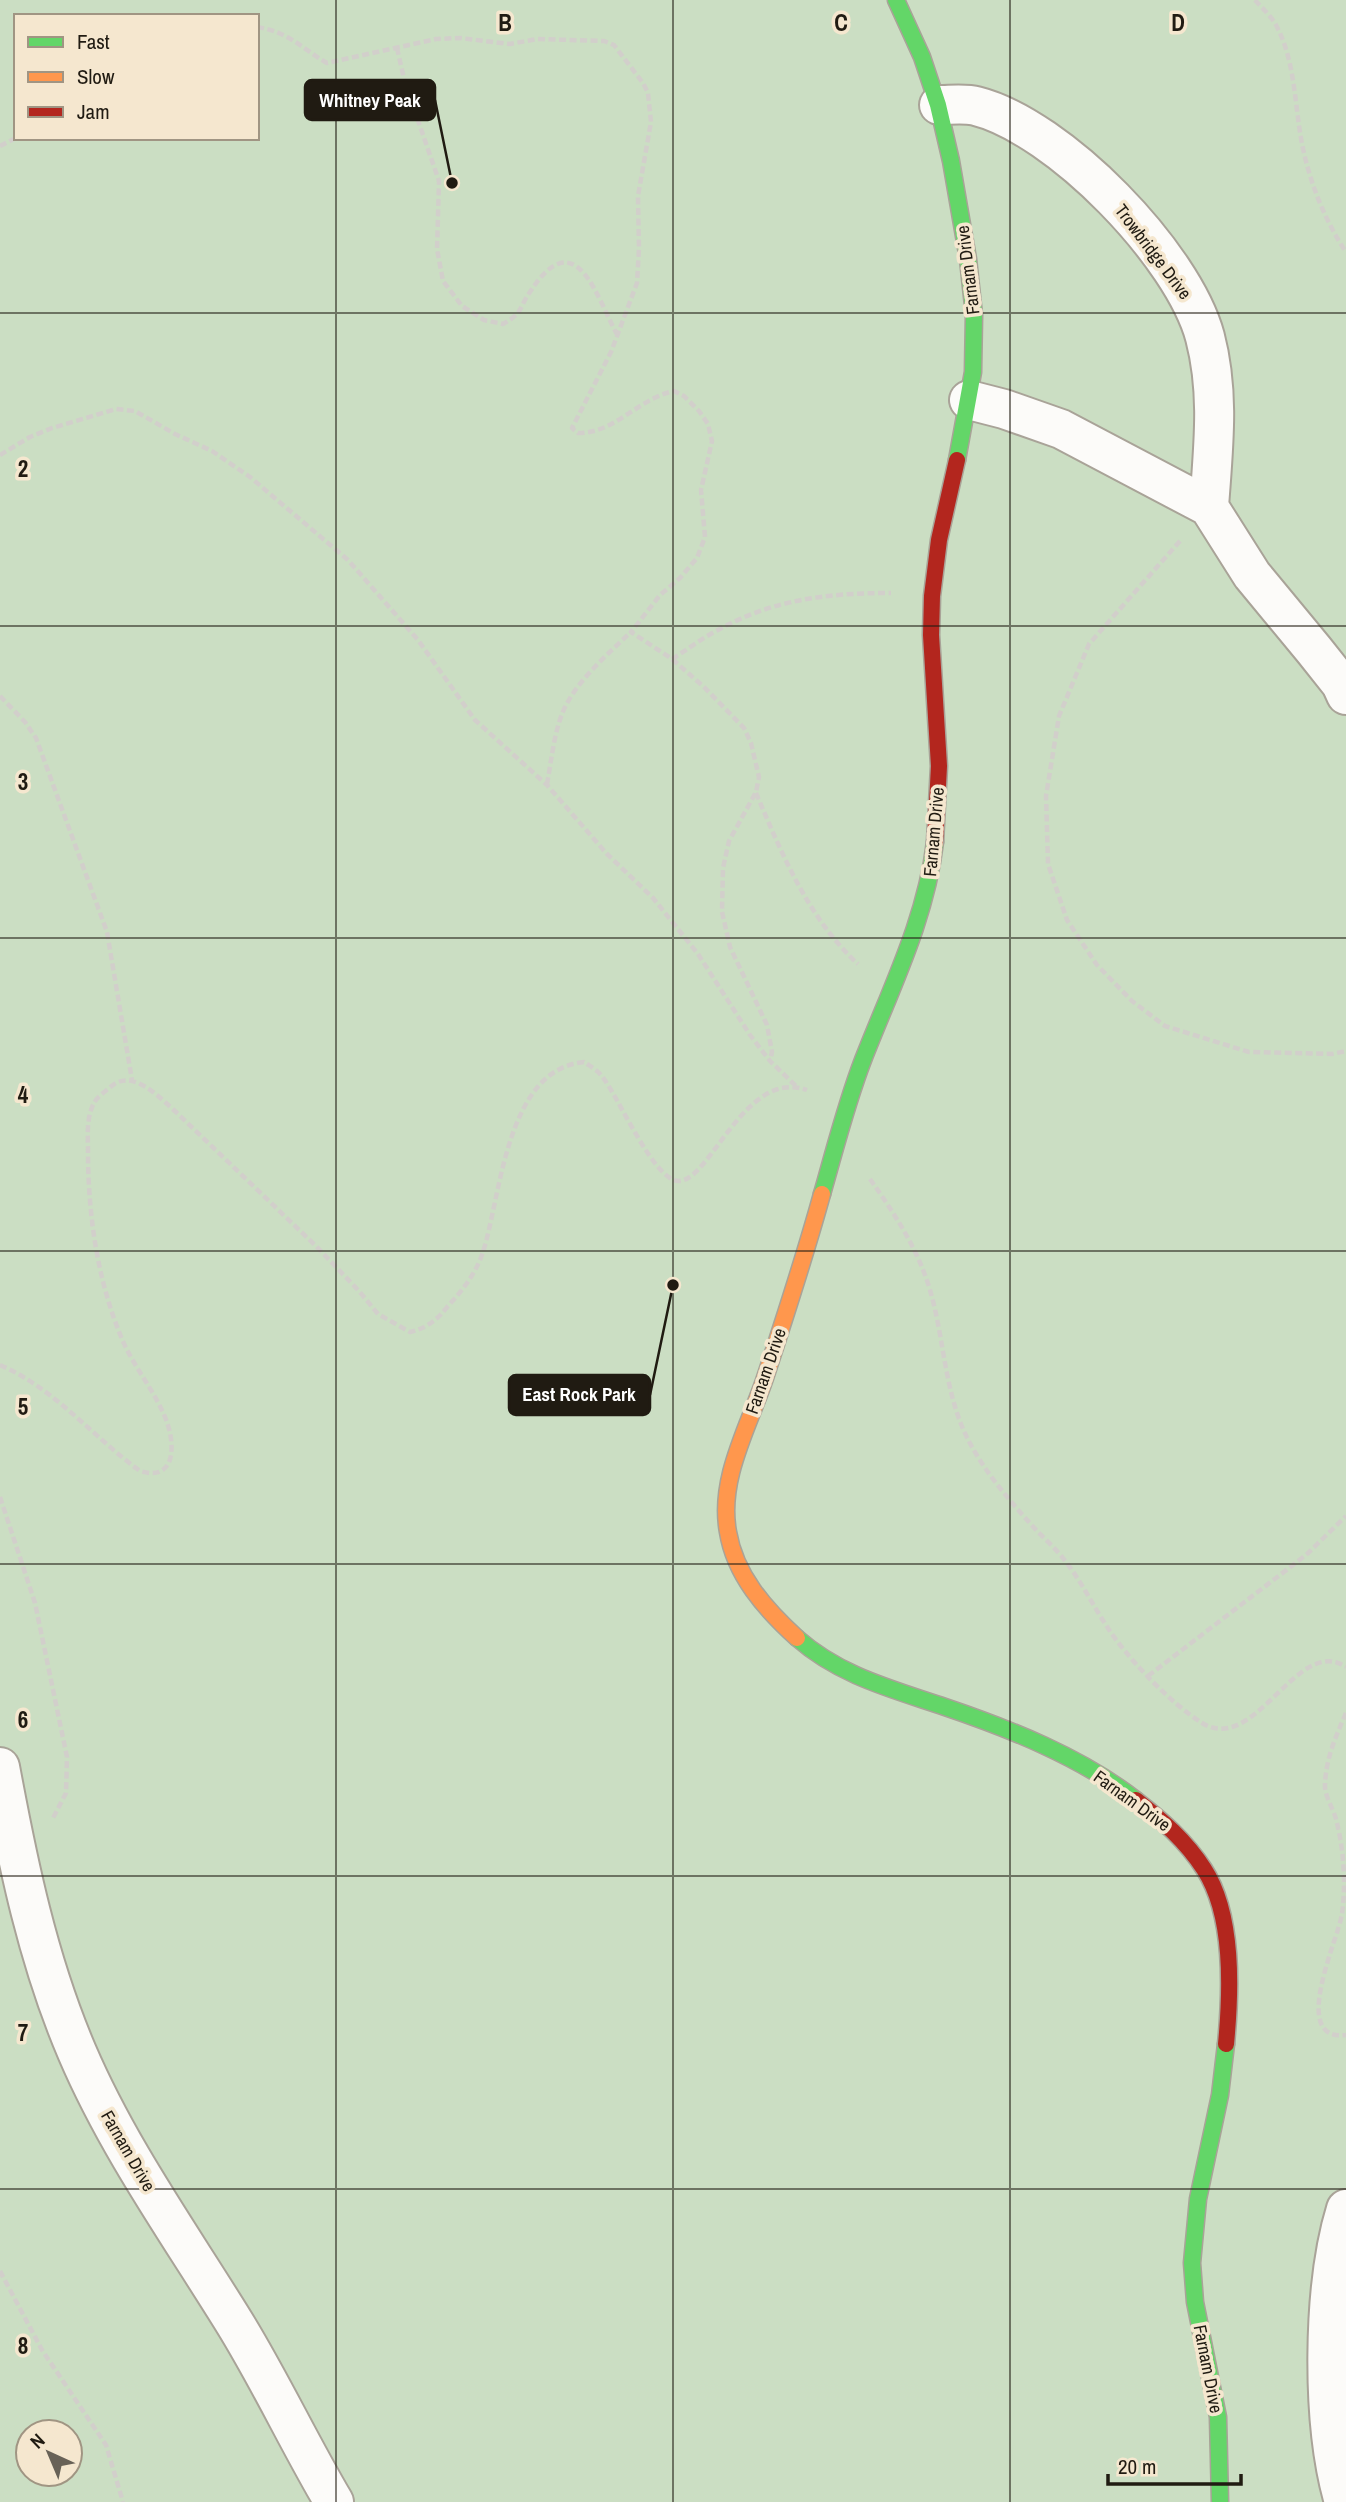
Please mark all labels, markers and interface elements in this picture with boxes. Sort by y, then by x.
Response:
text: B [498,7,512,38]
text: C [834,7,848,38]
text: D [1171,7,1185,38]
legend [14,14,259,140]
text: Fast [77,27,110,56]
text: Slow [77,62,115,91]
callout: Whitney Peak [305,80,435,120]
text: Whitney Peak [319,87,421,113]
text: Jam [77,97,110,126]
street label: Trowbridge Drive [1109,199,1198,305]
street label: Farnam Drive [950,224,985,316]
text: 2 [18,453,28,484]
text: 3 [18,766,28,797]
street label: Farnam Drive [917,786,950,878]
text: 4 [18,1079,29,1110]
street label: Farnam Drive [739,1324,792,1417]
callout: East Rock Park [509,1375,650,1415]
text: East Rock Park [522,1381,636,1407]
text: 5 [18,1391,28,1422]
text: 6 [18,1704,28,1735]
street label: Farnam Drive [1089,1764,1176,1837]
text: 7 [18,2017,28,2048]
street label: Farnam Drive [95,2106,162,2196]
street label: Farnam Drive [1188,2323,1229,2415]
text: 8 [18,2330,28,2361]
north arrow [14,2418,84,2488]
text: N [24,2428,50,2454]
scale bar [1108,2442,1241,2486]
text: 20 m [1118,2452,1156,2481]

